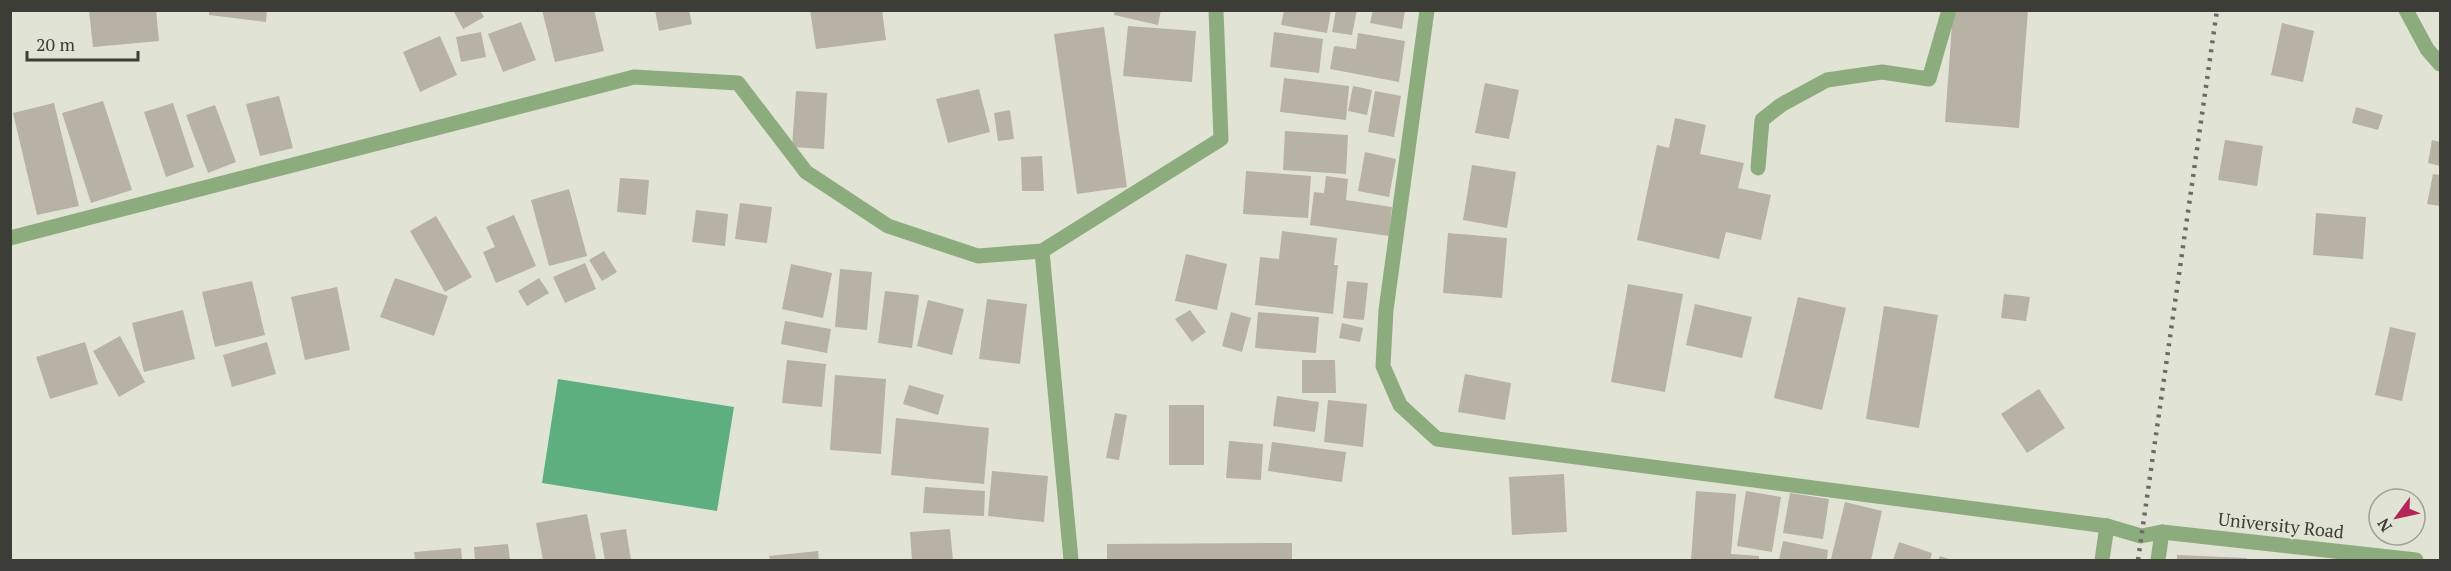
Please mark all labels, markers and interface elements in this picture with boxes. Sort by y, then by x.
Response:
scale bar [27,24,138,62]
text: 20 m [36,32,76,56]
north arrow [2367,487,2427,547]
street label: University Road [2217,506,2345,544]
text: N [2372,514,2397,536]

